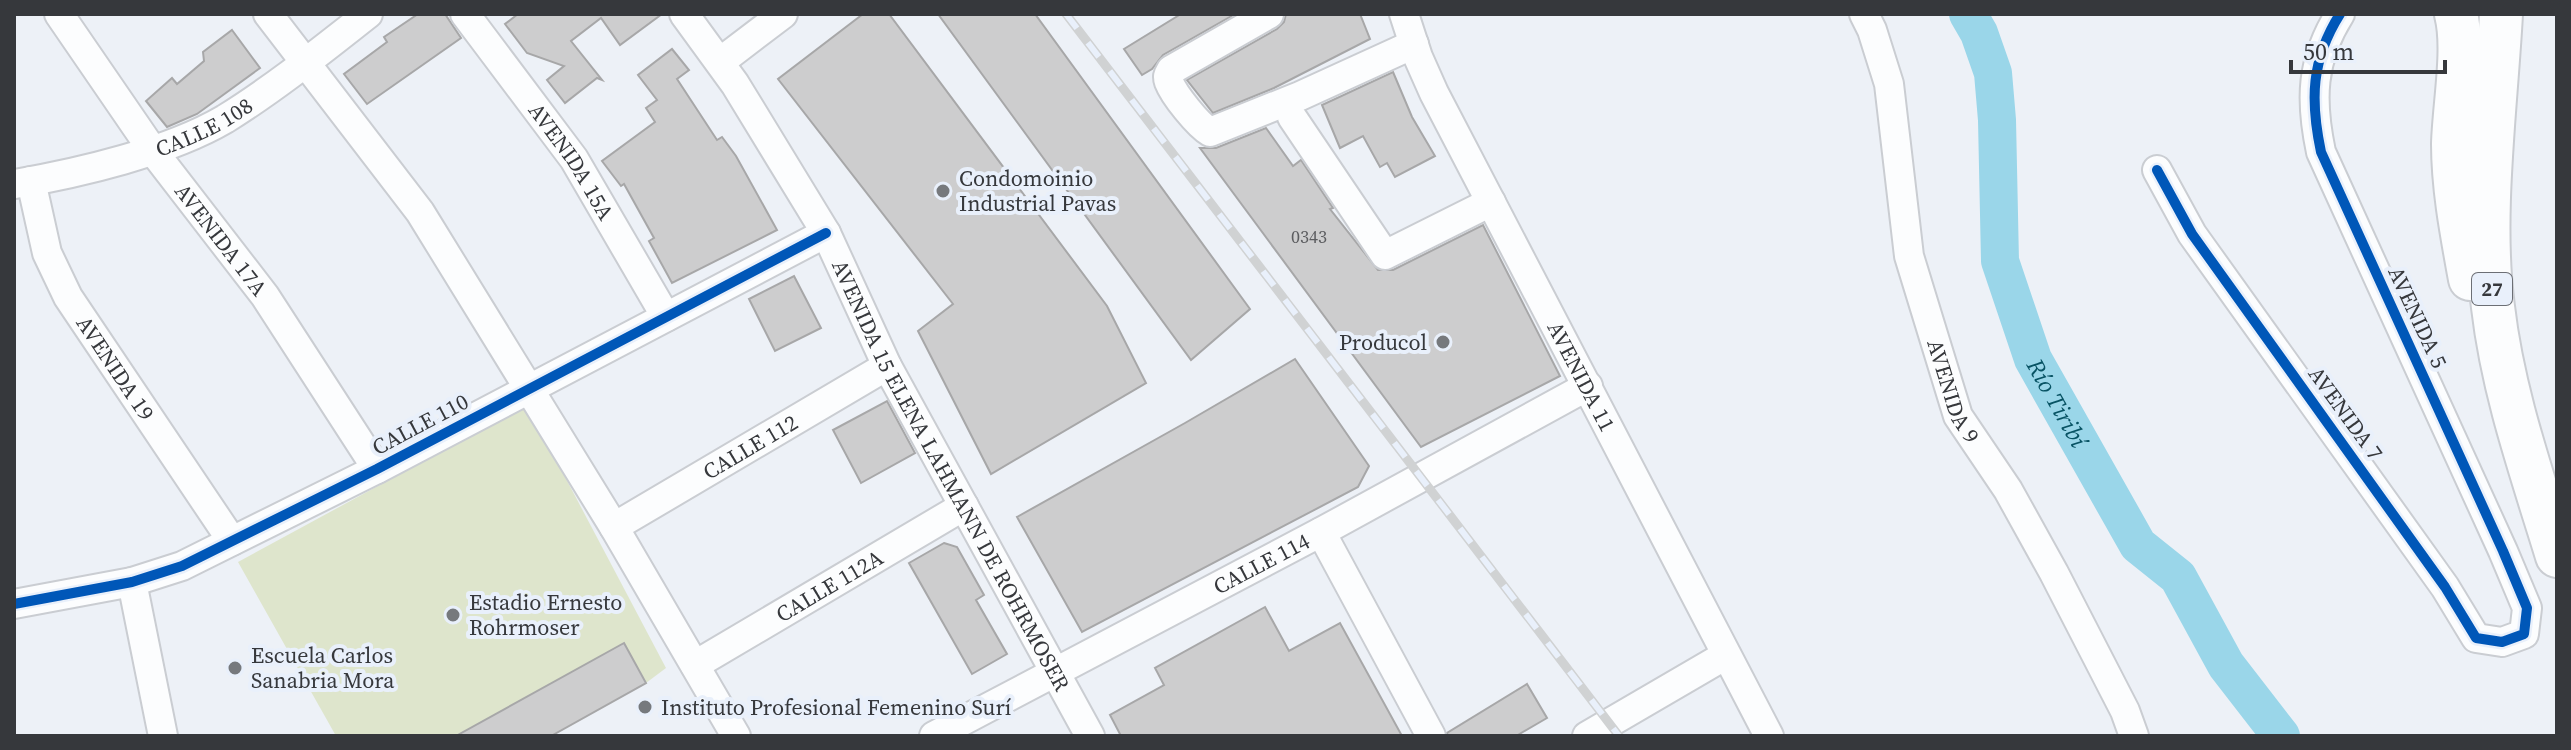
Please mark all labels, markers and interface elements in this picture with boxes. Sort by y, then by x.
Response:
scale bar [2291,24,2445,74]
text: 50 m [2303,35,2354,68]
street label: CALLE 108 [151,90,258,164]
street label: AVENIDA 15A [522,97,621,226]
place label: Condomoinio Industrial Pavas [959,163,1116,218]
street label: AVENIDA 17A [168,177,275,302]
marker: Condomoinio Industrial Pavas [934,182,952,200]
house number: 0343 [1291,224,1327,249]
street label: AVENIDA 15 ELENA LAHMANN DE ROHRMOSER [825,255,1078,697]
street label: AVENIDA 5 [2381,261,2455,373]
road number: 27 [2472,273,2512,305]
street label: AVENIDA 19 [70,310,162,426]
street label: AVENIDA 11 [1540,316,1623,437]
place label: Producol [1339,327,1427,357]
marker: Producol [1434,333,1452,351]
street label: AVENIDA 9 [1920,335,1987,449]
water label: Río Tiribí [2019,351,2097,454]
street label: AVENIDA 7 [2302,360,2390,466]
street label: CALLE 110 [367,386,473,462]
street label: CALLE 112 [697,407,803,486]
street label: CALLE 114 [1208,526,1315,601]
street label: CALLE 112A [770,542,889,629]
place label: Estadio Ernesto Rohrmoser [469,587,622,642]
marker: Estadio Ernesto Rohrmoser [444,606,462,624]
place label: Escuela Carlos Sanabria Mora [251,640,395,695]
marker: Escuela Carlos Sanabria Mora [226,659,244,677]
place label: Instituto Profesional Femenino Surí [661,692,1011,722]
marker: Instituto Profesional Femenino Surí [636,698,654,716]

